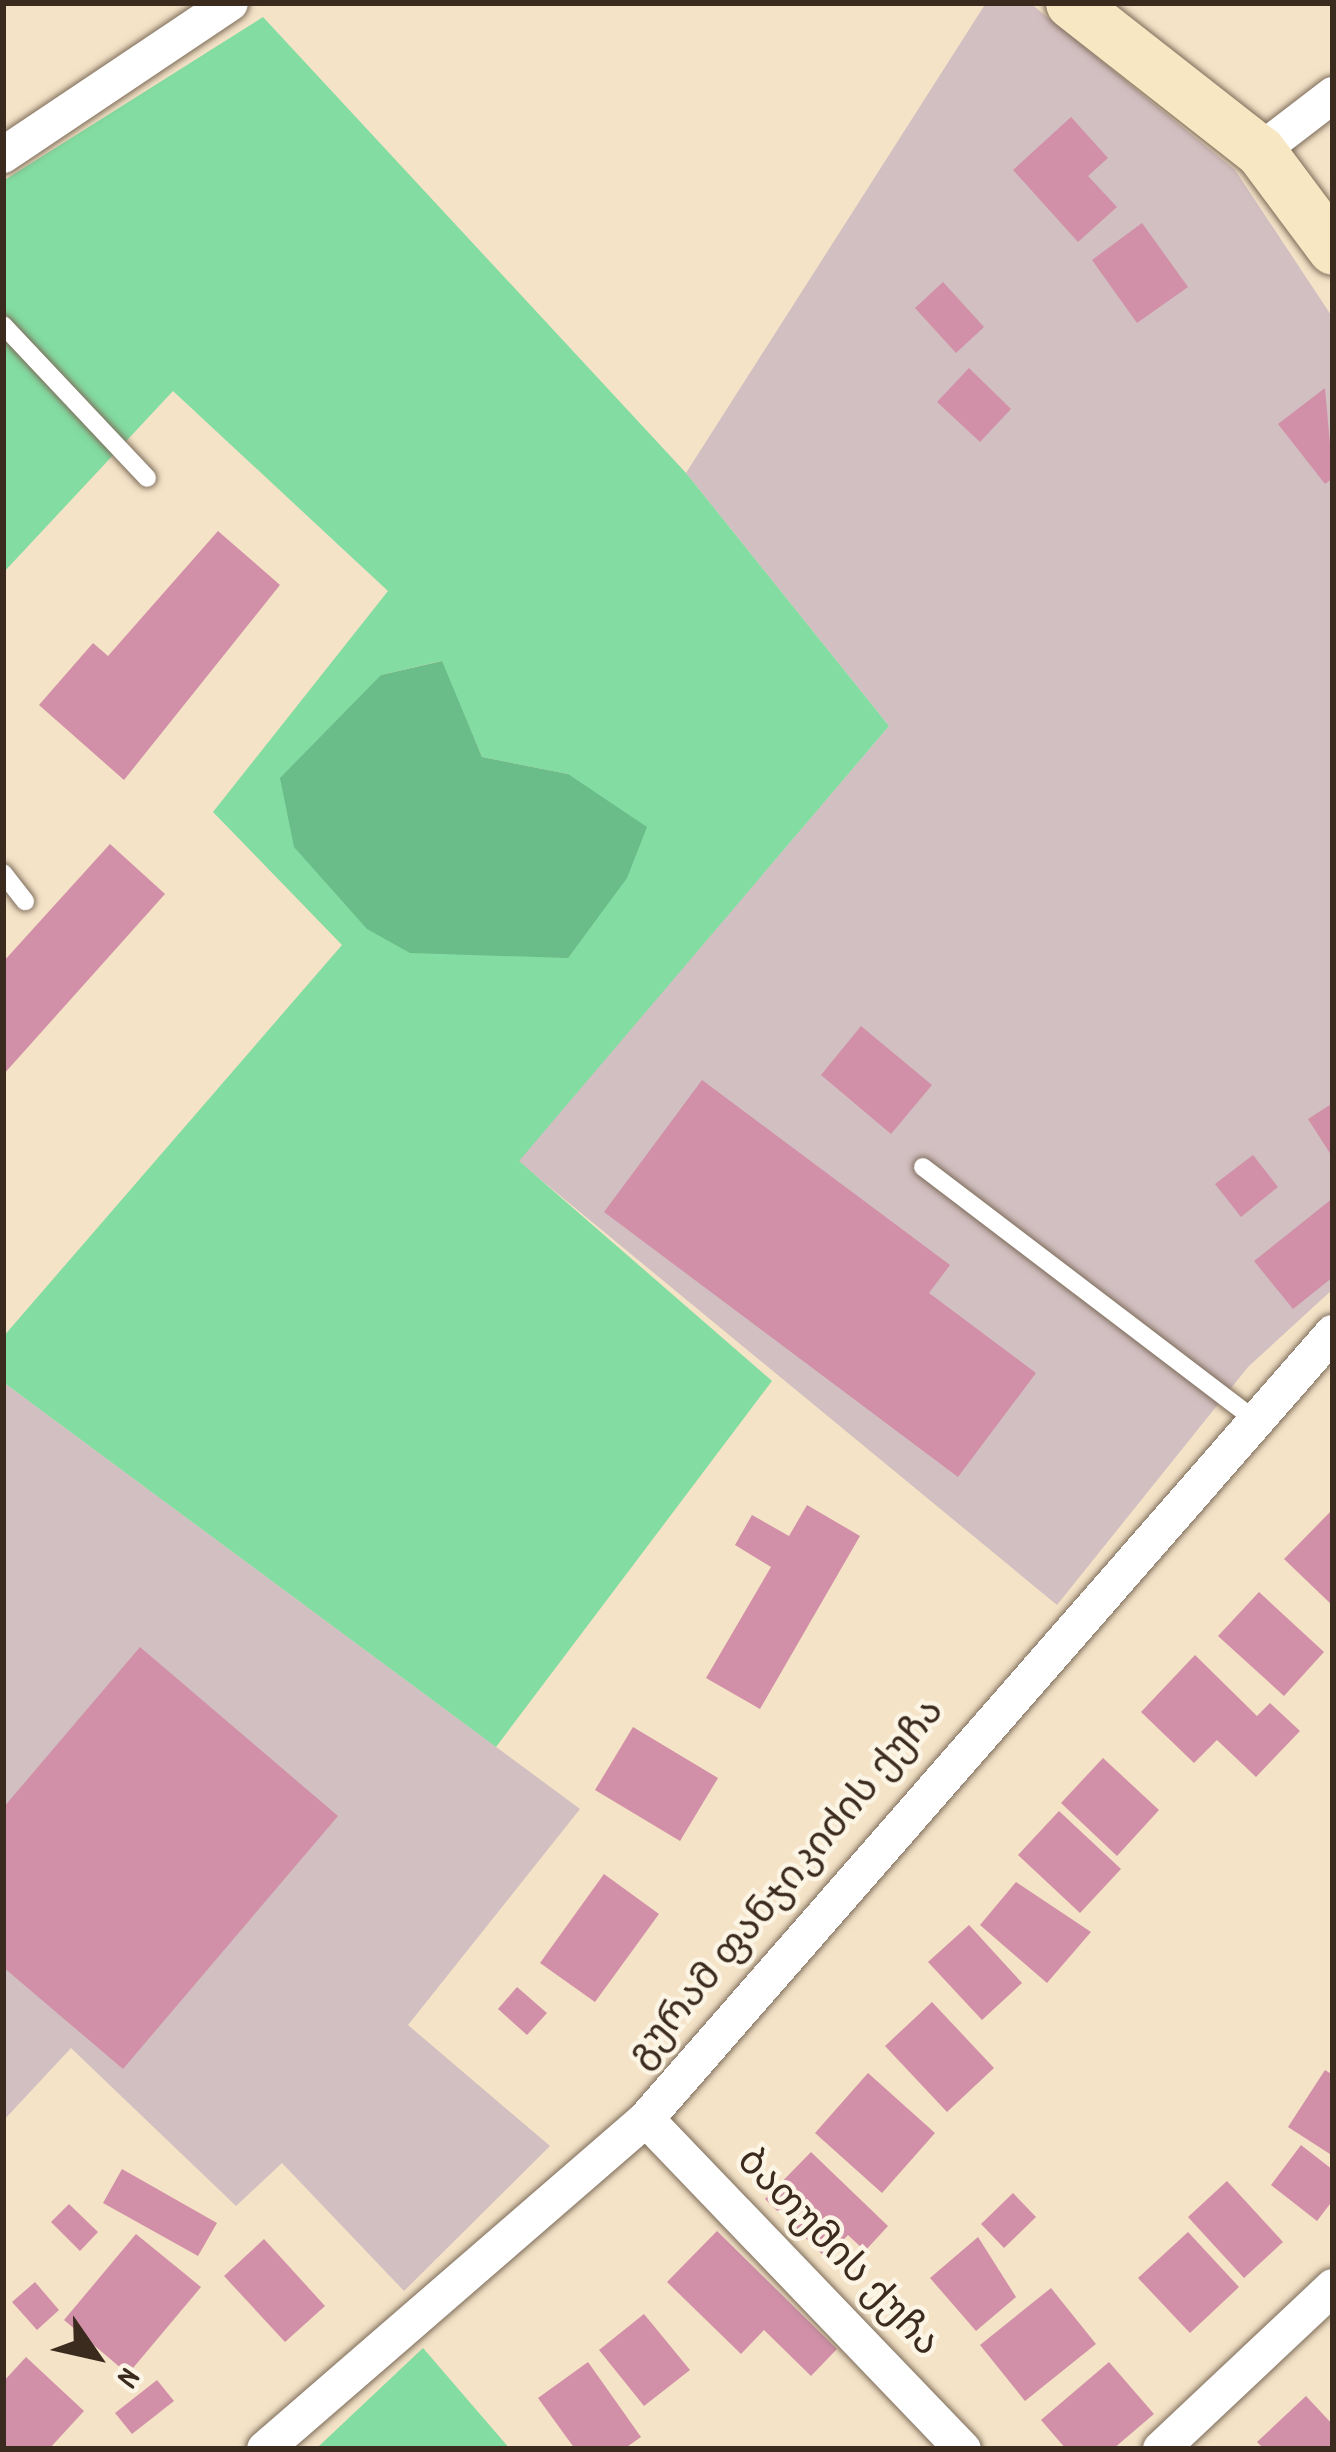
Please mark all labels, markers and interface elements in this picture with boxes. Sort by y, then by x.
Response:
street label: გურამ ფანჯიკიძის ქუჩა [621,1692,957,2080]
street label: ბათუმის ქუჩა [724,2141,946,2369]
north arrow [36,2296,156,2416]
text: N [102,2357,150,2396]

